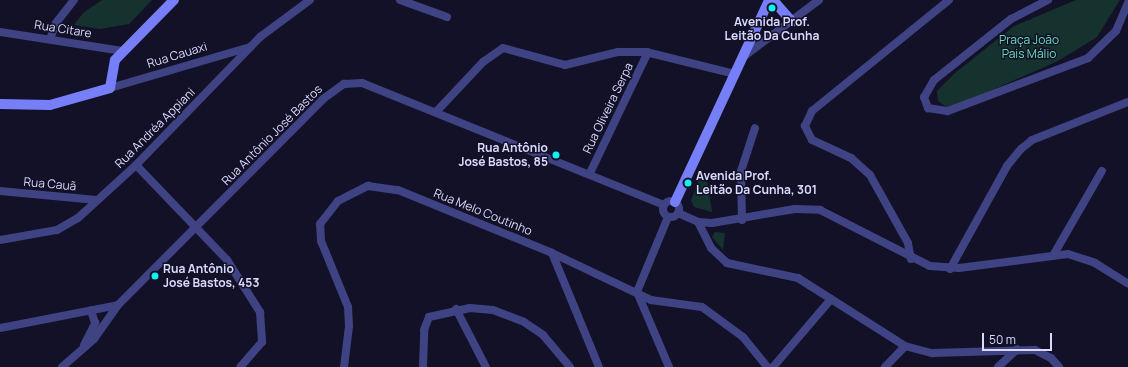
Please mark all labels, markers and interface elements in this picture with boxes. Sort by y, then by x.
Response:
marker: Avenida Prof. Leitão Da Cunha [767,3,777,13]
place label: Avenida Prof. Leitão Da Cunha [725,15,819,43]
street label: Rua Citare [33,17,93,41]
park label: Praça João Pais Málio [999,33,1059,61]
street label: Rua Cauaxi [145,39,209,71]
street label: Rua Oliveira Serpa [580,60,636,156]
street label: Rua Antônio José Bastos [219,82,325,188]
street label: Rua Andréa Appiani [112,85,198,171]
place label: Rua Antônio José Bastos, 85 [459,141,548,169]
marker: Rua Antônio José Bastos, 85 [551,150,561,160]
place label: Avenida Prof. Leitão Da Cunha, 301 [696,169,817,197]
street label: Rua Cauã [23,175,77,193]
marker: Avenida Prof. Leitão Da Cunha, 301 [683,178,693,188]
street label: Rua Melo Coutinho [432,186,534,238]
place label: Rua Antônio José Bastos, 453 [163,262,259,290]
marker: Rua Antônio José Bastos, 453 [150,271,160,281]
scale bar [984,325,1054,351]
text: 50 m [989,331,1016,348]

